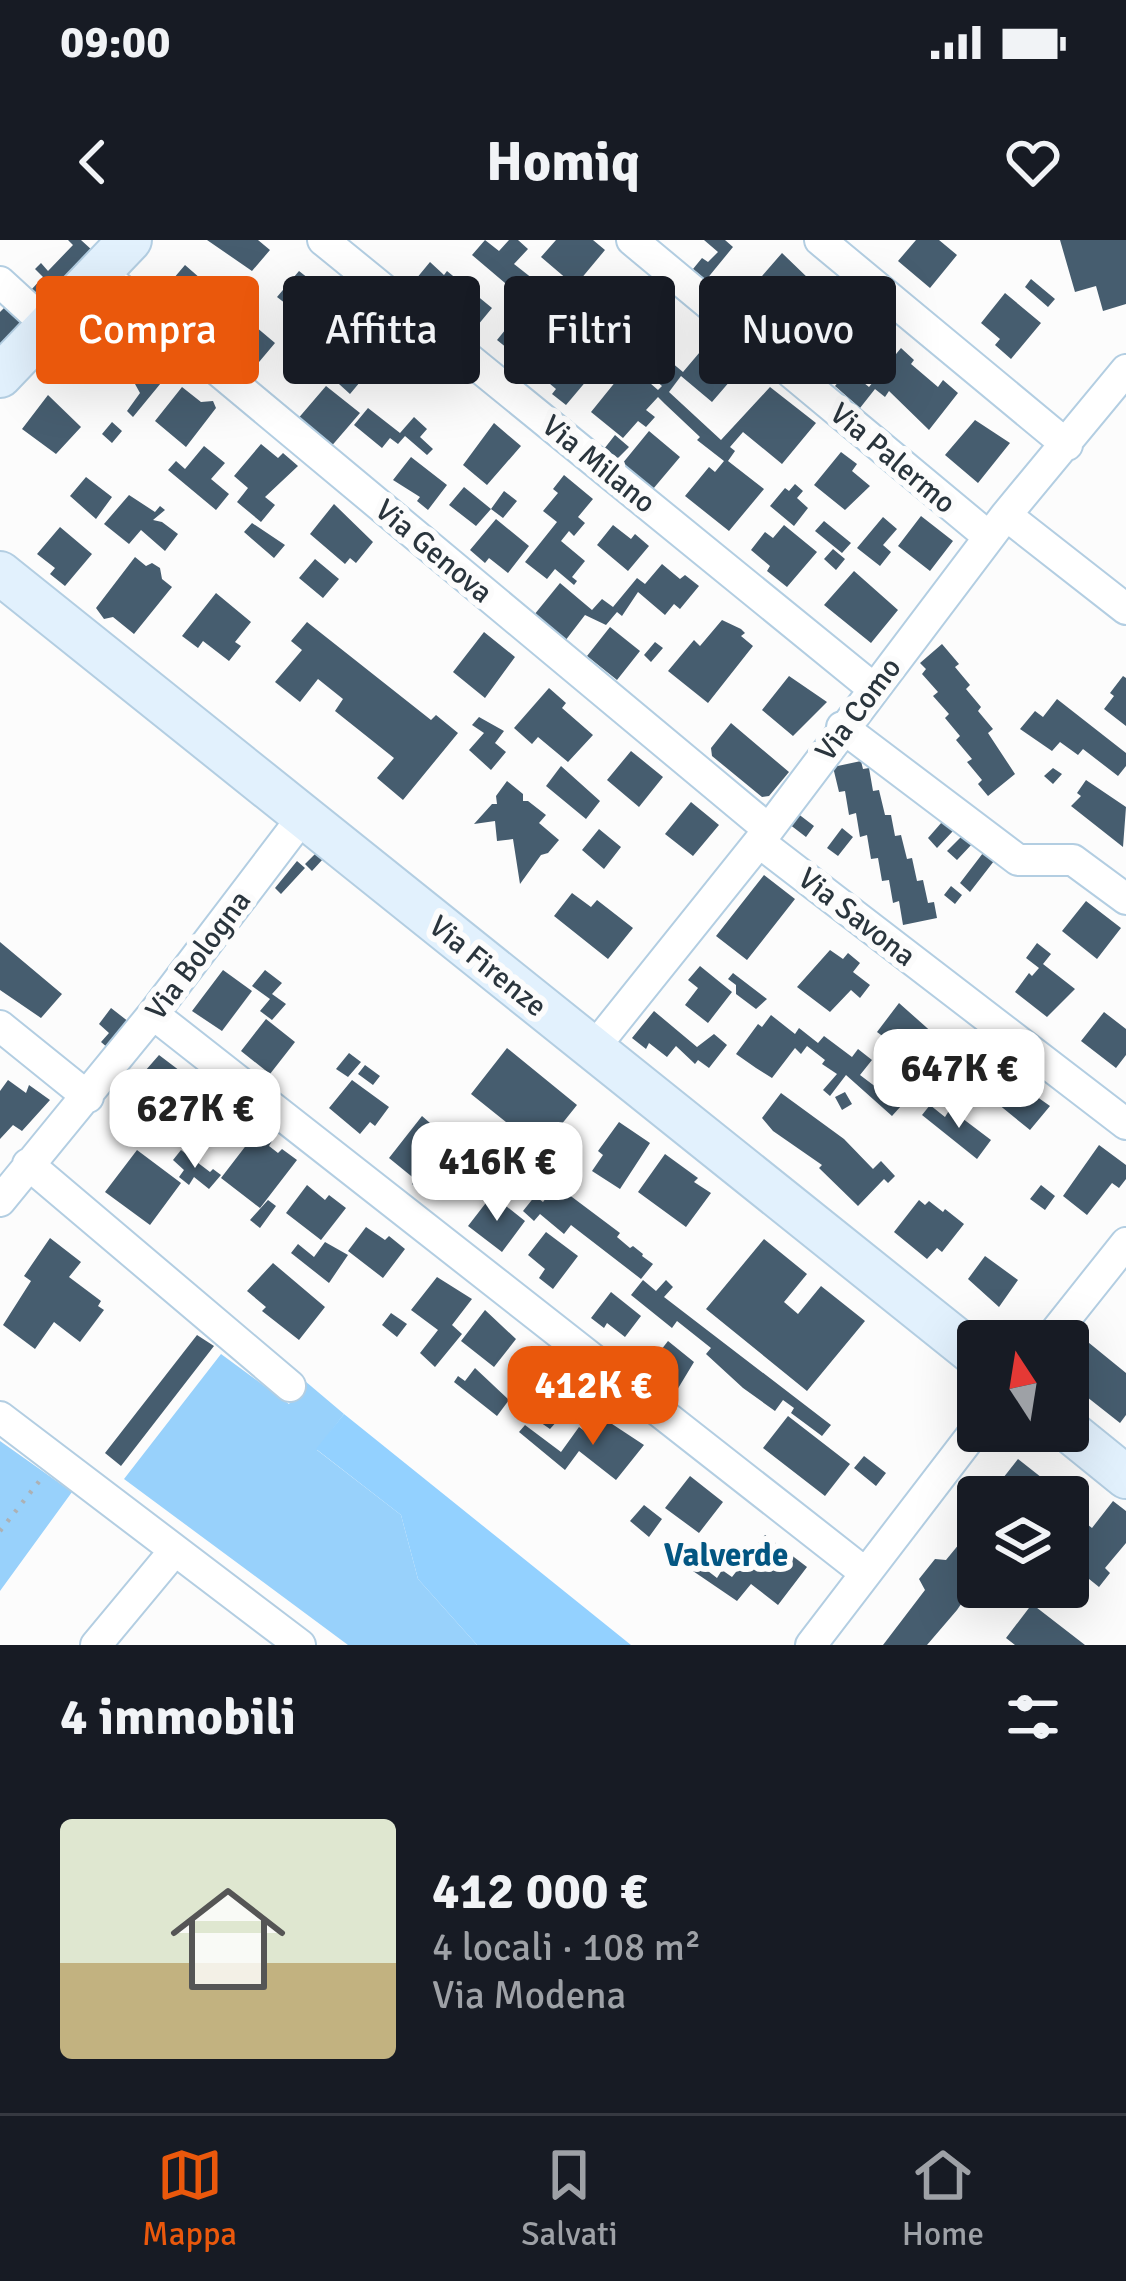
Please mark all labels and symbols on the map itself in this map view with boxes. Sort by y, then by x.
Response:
street label: Via Palermo [822,395,963,522]
street label: Via Milano [534,407,663,521]
street label: Via Genova [367,492,500,611]
street label: Via Como [807,650,909,768]
street label: Via Savona [791,860,923,975]
street label: Via Bologna [138,883,259,1027]
street label: Via Firenze [421,908,554,1025]
pin: 647K € [861,1029,1057,1131]
pin: 627K € [97,1069,293,1171]
pin: 416K € [399,1122,595,1224]
north arrow [957,1320,1089,1452]
pin: 412K € [495,1346,691,1448]
district label: Valverde [664,1535,788,1576]

